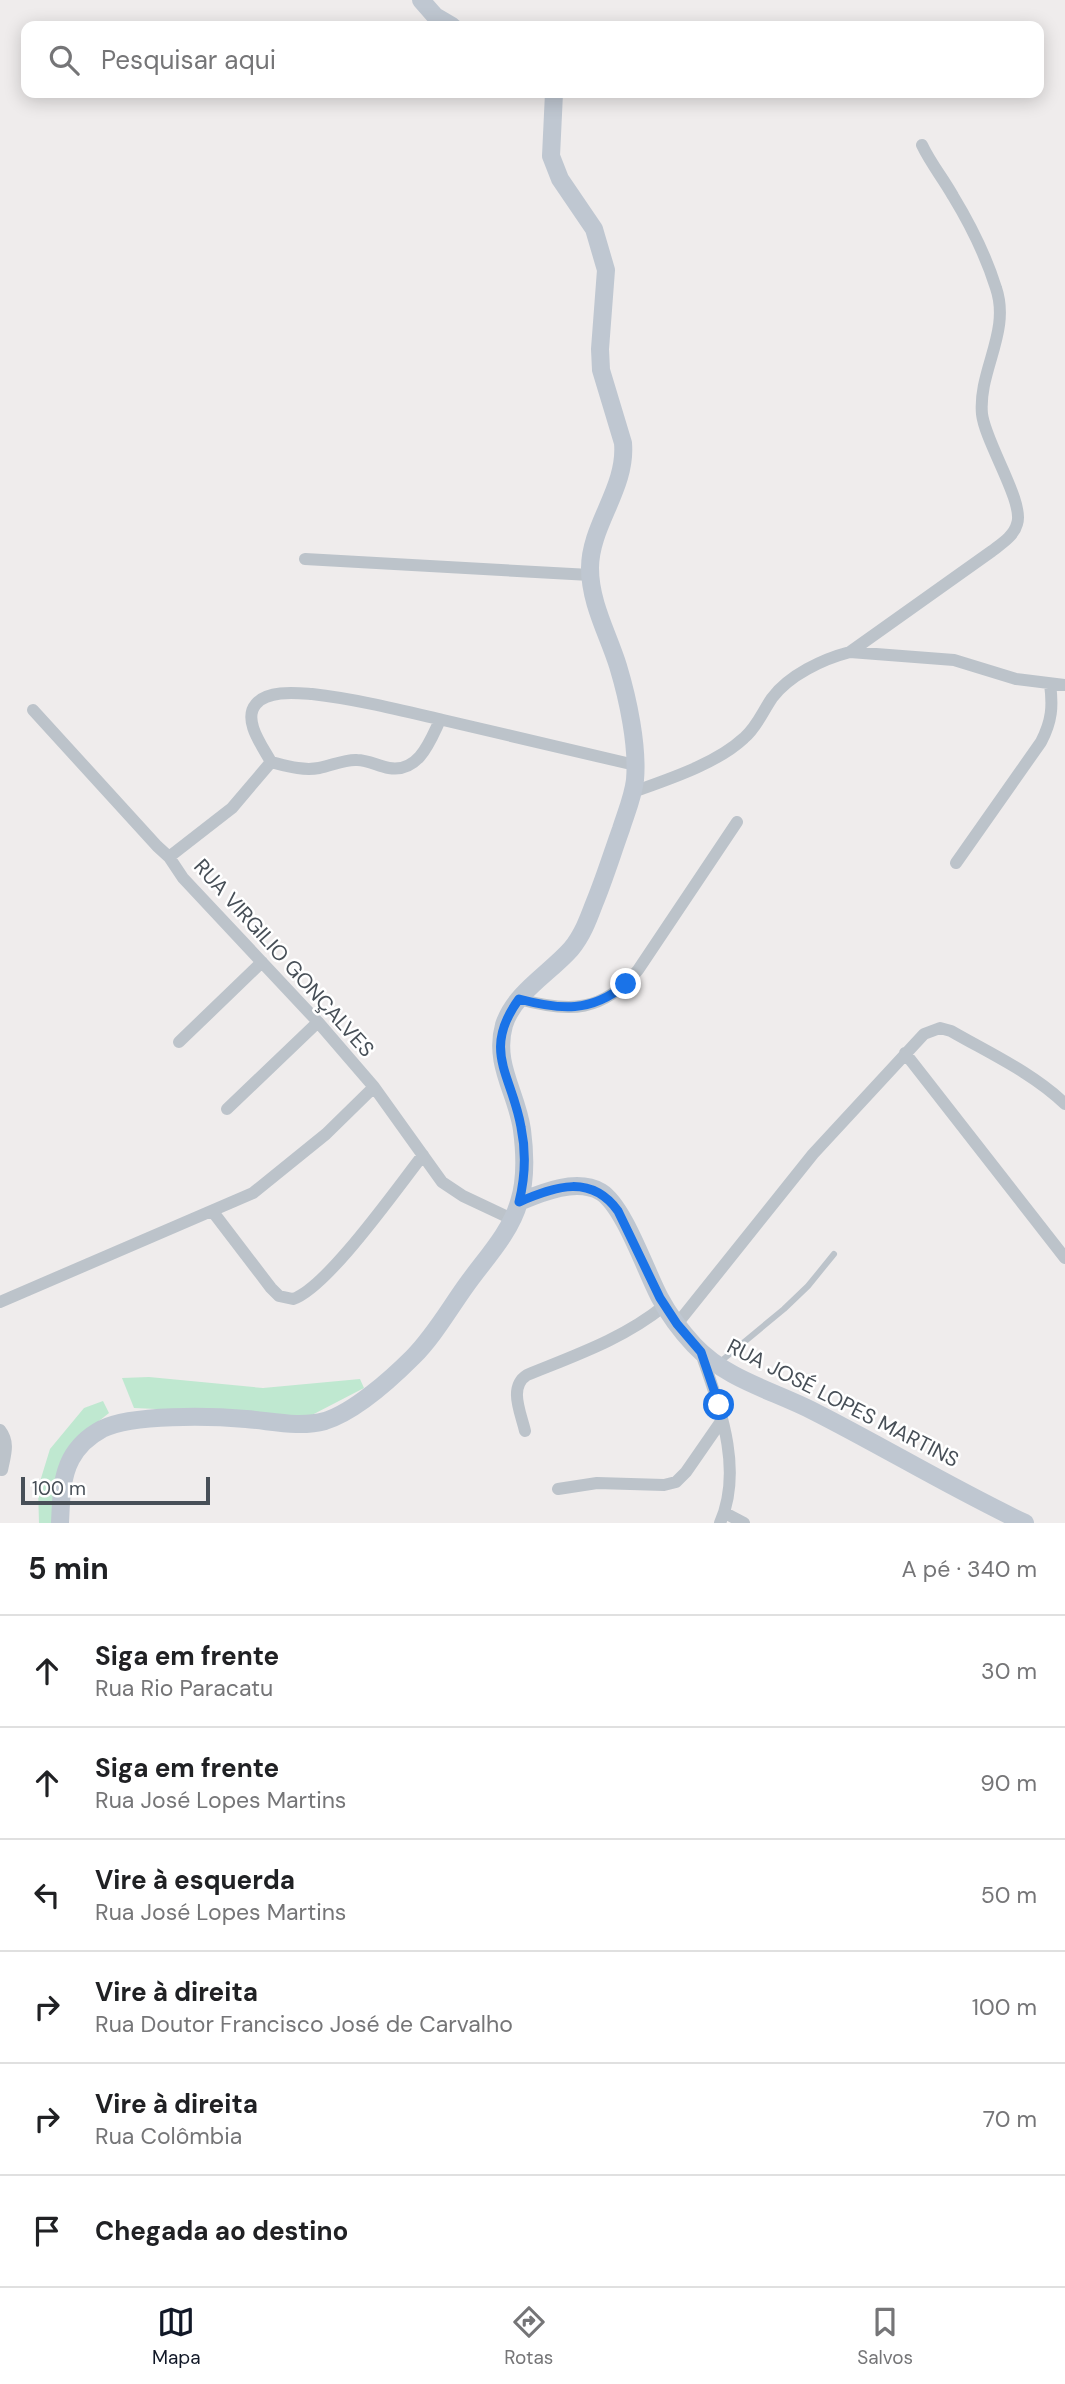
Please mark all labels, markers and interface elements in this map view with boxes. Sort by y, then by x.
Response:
search box [21,21,1044,98]
icon: search [45,41,83,79]
text: Pesquisar aqui [101,43,276,77]
street label: RUA VIRGILIO GONÇALVES [188,853,380,1063]
route end [610,968,641,999]
street label: RUA JOSÉ LOPES MARTINS [722,1332,964,1474]
route start [703,1389,734,1420]
scale bar [21,1474,210,1506]
text: 100 m [32,1476,86,1501]
text: 5 min [28,1549,109,1588]
text: A pé · 340 m [901,1554,1037,1584]
text: Siga em frente [95,1639,279,1673]
icon: ahead [28,1652,66,1690]
text: 30 m [981,1656,1037,1686]
text: Rua Rio Paracatu [95,1673,273,1703]
text: Siga em frente [95,1751,279,1785]
icon: ahead [28,1764,66,1802]
text: 90 m [980,1768,1037,1798]
text: Rua José Lopes Martins [95,1785,346,1815]
text: Vire à esquerda [95,1863,295,1897]
icon: left [28,1876,66,1914]
text: 50 m [981,1880,1037,1910]
text: Rua José Lopes Martins [95,1897,346,1927]
text: Vire à direita [95,1975,258,2009]
icon: right [28,1988,66,2026]
text: 100 m [972,1992,1037,2022]
text: Rua Doutor Francisco José de Carvalho [95,2009,513,2039]
text: Vire à direita [95,2087,258,2121]
icon: right [28,2100,66,2138]
text: 70 m [983,2104,1037,2134]
text: Rua Colômbia [95,2121,242,2151]
icon: arrive [28,2212,66,2250]
text: Chegada ao destino [95,2214,348,2248]
tab: Mapa [152,2303,200,2370]
tab: Rotas [504,2303,553,2370]
tab: Salvos [857,2303,913,2370]

